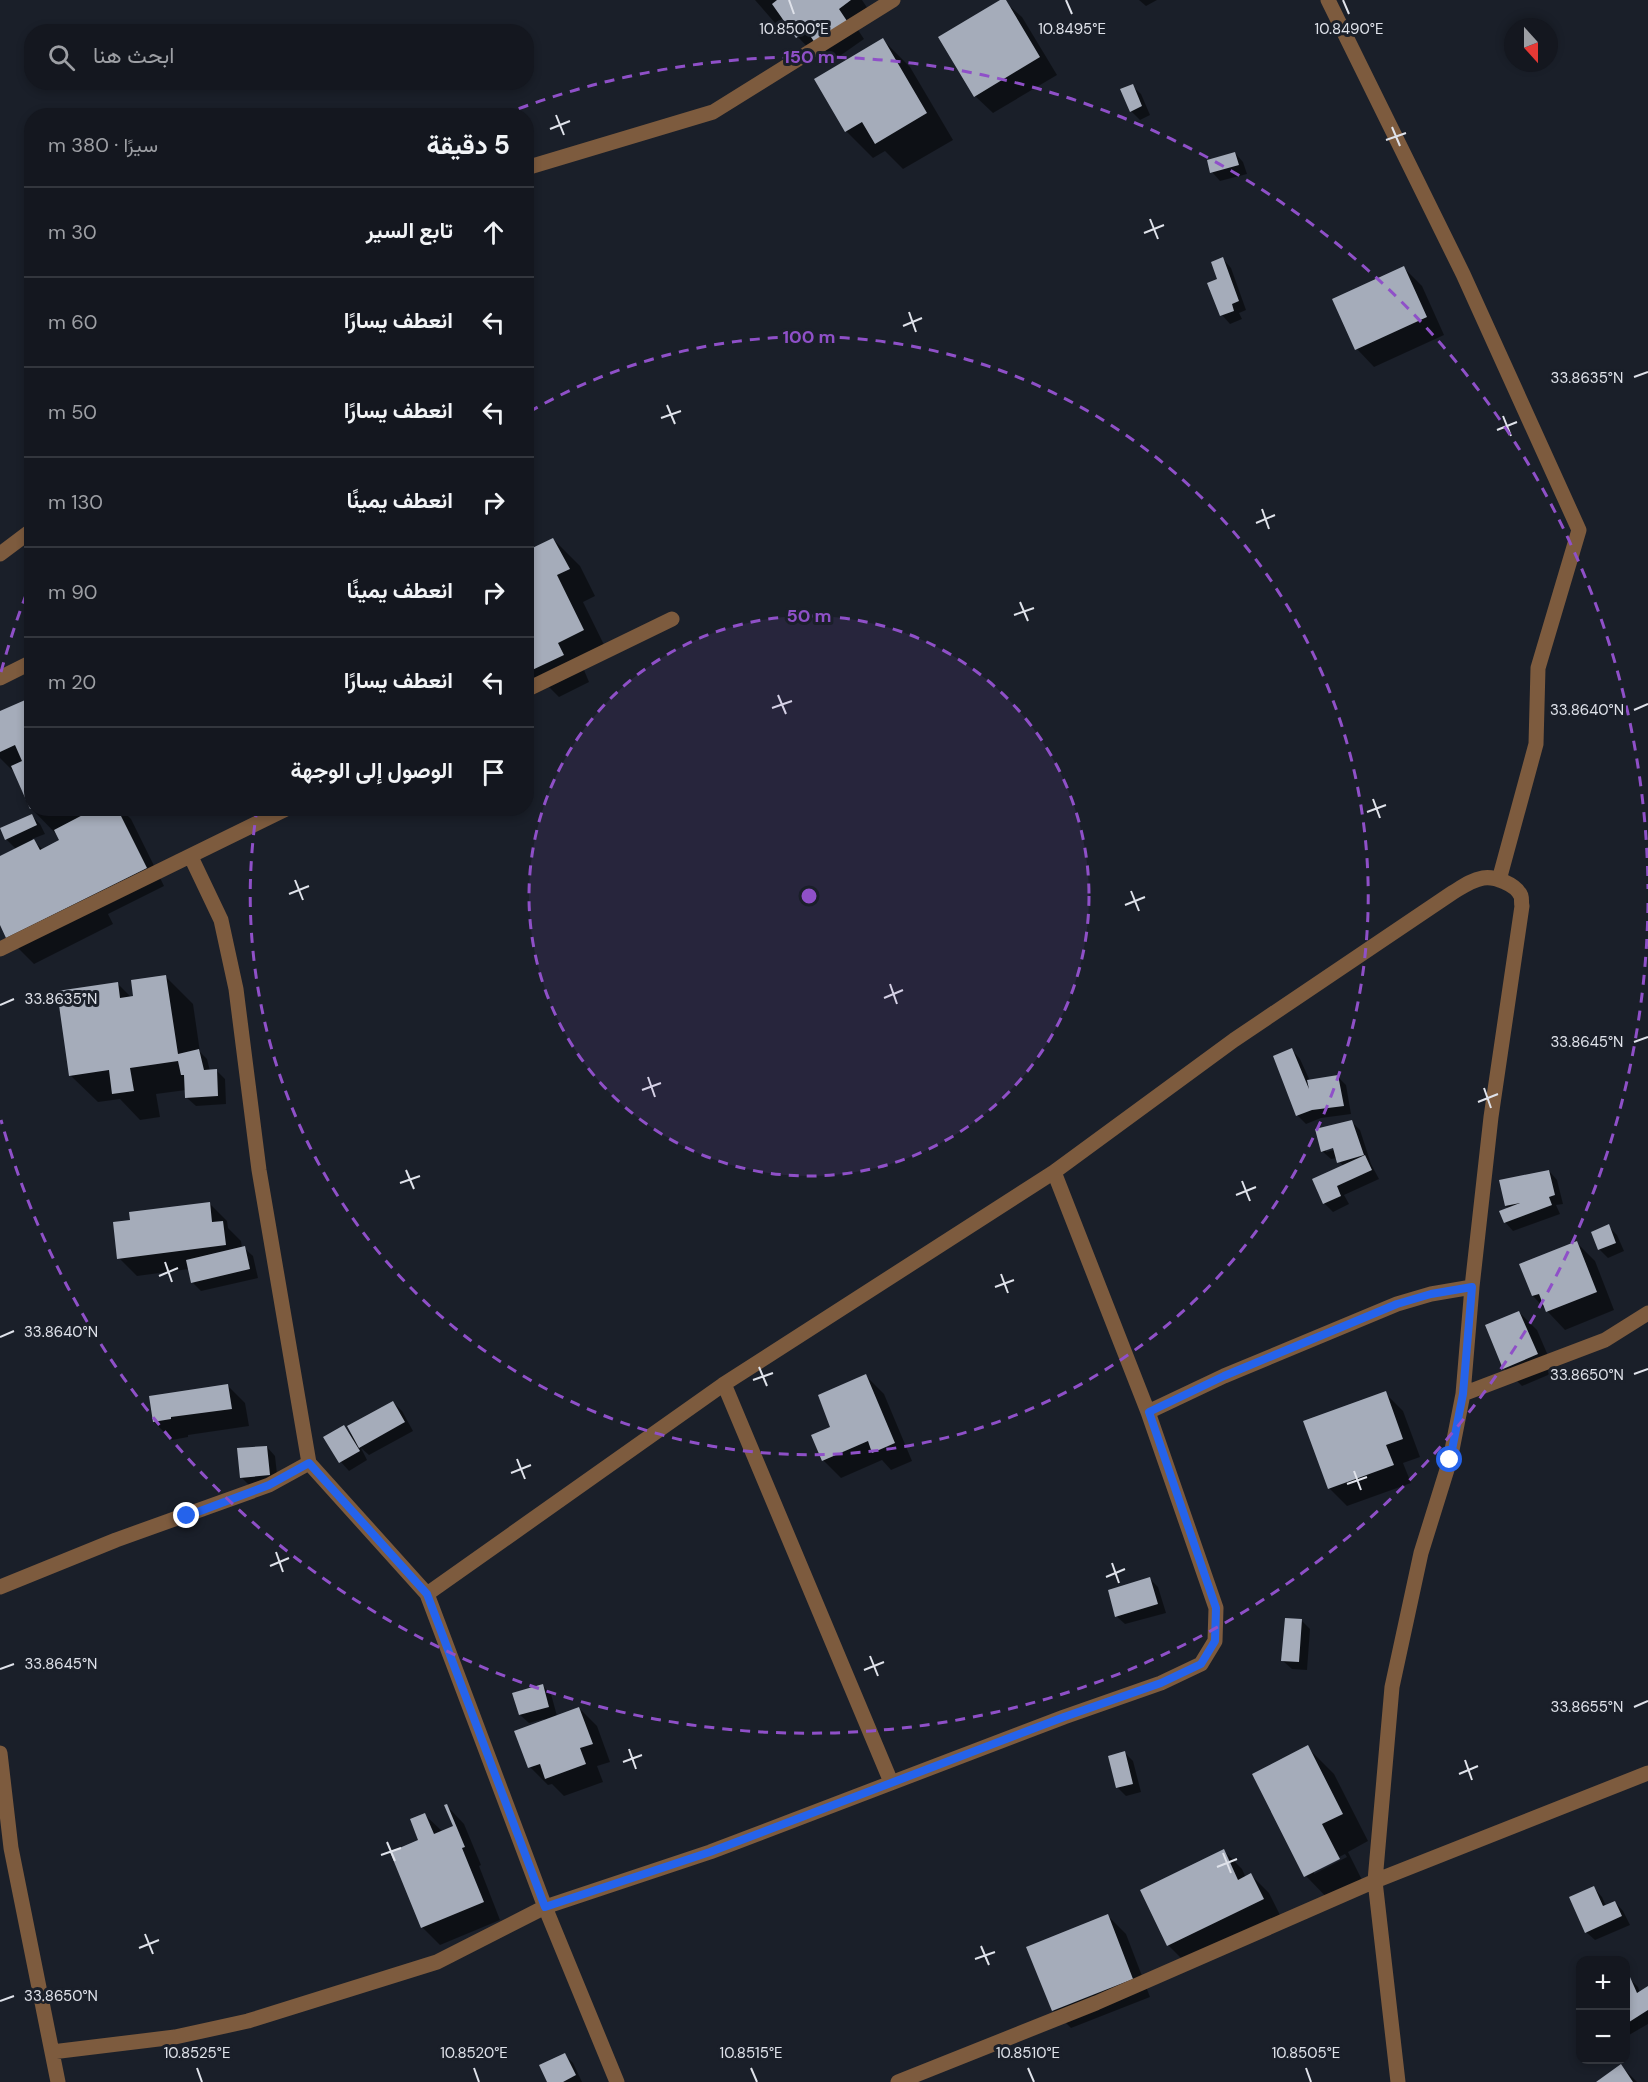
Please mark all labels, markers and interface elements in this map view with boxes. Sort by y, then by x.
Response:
north arrow [1504,18,1558,72]
text: 10.8500°E [759,19,829,39]
text: 10.8495°E [1038,19,1106,39]
text: 10.8490°E [1315,19,1383,39]
search box [24,24,534,90]
icon: search [45,41,78,74]
text: ابحث هنا [93,41,174,70]
text: 150 m [783,45,835,69]
text: 5 دقيقة [426,128,510,162]
text: سيرًا · 380 m [48,132,158,158]
text: تابع السير [366,216,453,245]
icon: ahead [477,216,510,249]
text: 30 m [48,219,97,245]
text: انعطف يسارًا [344,306,453,335]
icon: left [477,306,510,339]
text: 60 m [48,309,97,335]
text: 100 m [782,325,836,349]
text: 33.8635°N [1551,368,1623,388]
text: انعطف يسارًا [344,396,453,425]
icon: left [477,396,510,429]
text: 50 m [48,399,97,425]
text: انعطف يمينًا [346,486,453,515]
icon: right [477,486,510,519]
text: 130 m [48,489,103,515]
text: انعطف يمينًا [346,576,453,605]
icon: right [477,576,510,609]
text: 90 m [48,579,97,605]
text: 50 m [786,604,832,628]
text: انعطف يسارًا [344,666,453,695]
icon: left [477,666,510,699]
text: 20 m [48,669,96,695]
text: 33.8640°N [1550,700,1624,720]
text: الوصول إلى الوجهة [291,756,453,785]
icon: arrive [477,756,510,789]
centre of rings [799,886,819,906]
text: 33.8635°N [25,989,97,1009]
text: 33.8645°N [1550,1032,1624,1052]
text: 33.8640°N [24,1322,98,1342]
text: 33.8650°N [1550,1365,1624,1385]
route start [1436,1446,1462,1472]
route end [173,1502,199,1528]
text: 33.8645°N [24,1654,98,1674]
text: 33.8655°N [1551,1697,1623,1717]
map controls [1576,1956,1630,2064]
button: + [1576,1956,1630,2010]
text: 33.8650°N [24,1986,98,2006]
button: − [1576,2010,1630,2064]
text: 10.8525°E [164,2043,230,2063]
text: 10.8520°E [440,2043,508,2063]
text: 10.8515°E [719,2043,783,2063]
text: 10.8510°E [996,2043,1060,2063]
text: 10.8505°E [1272,2043,1340,2063]

